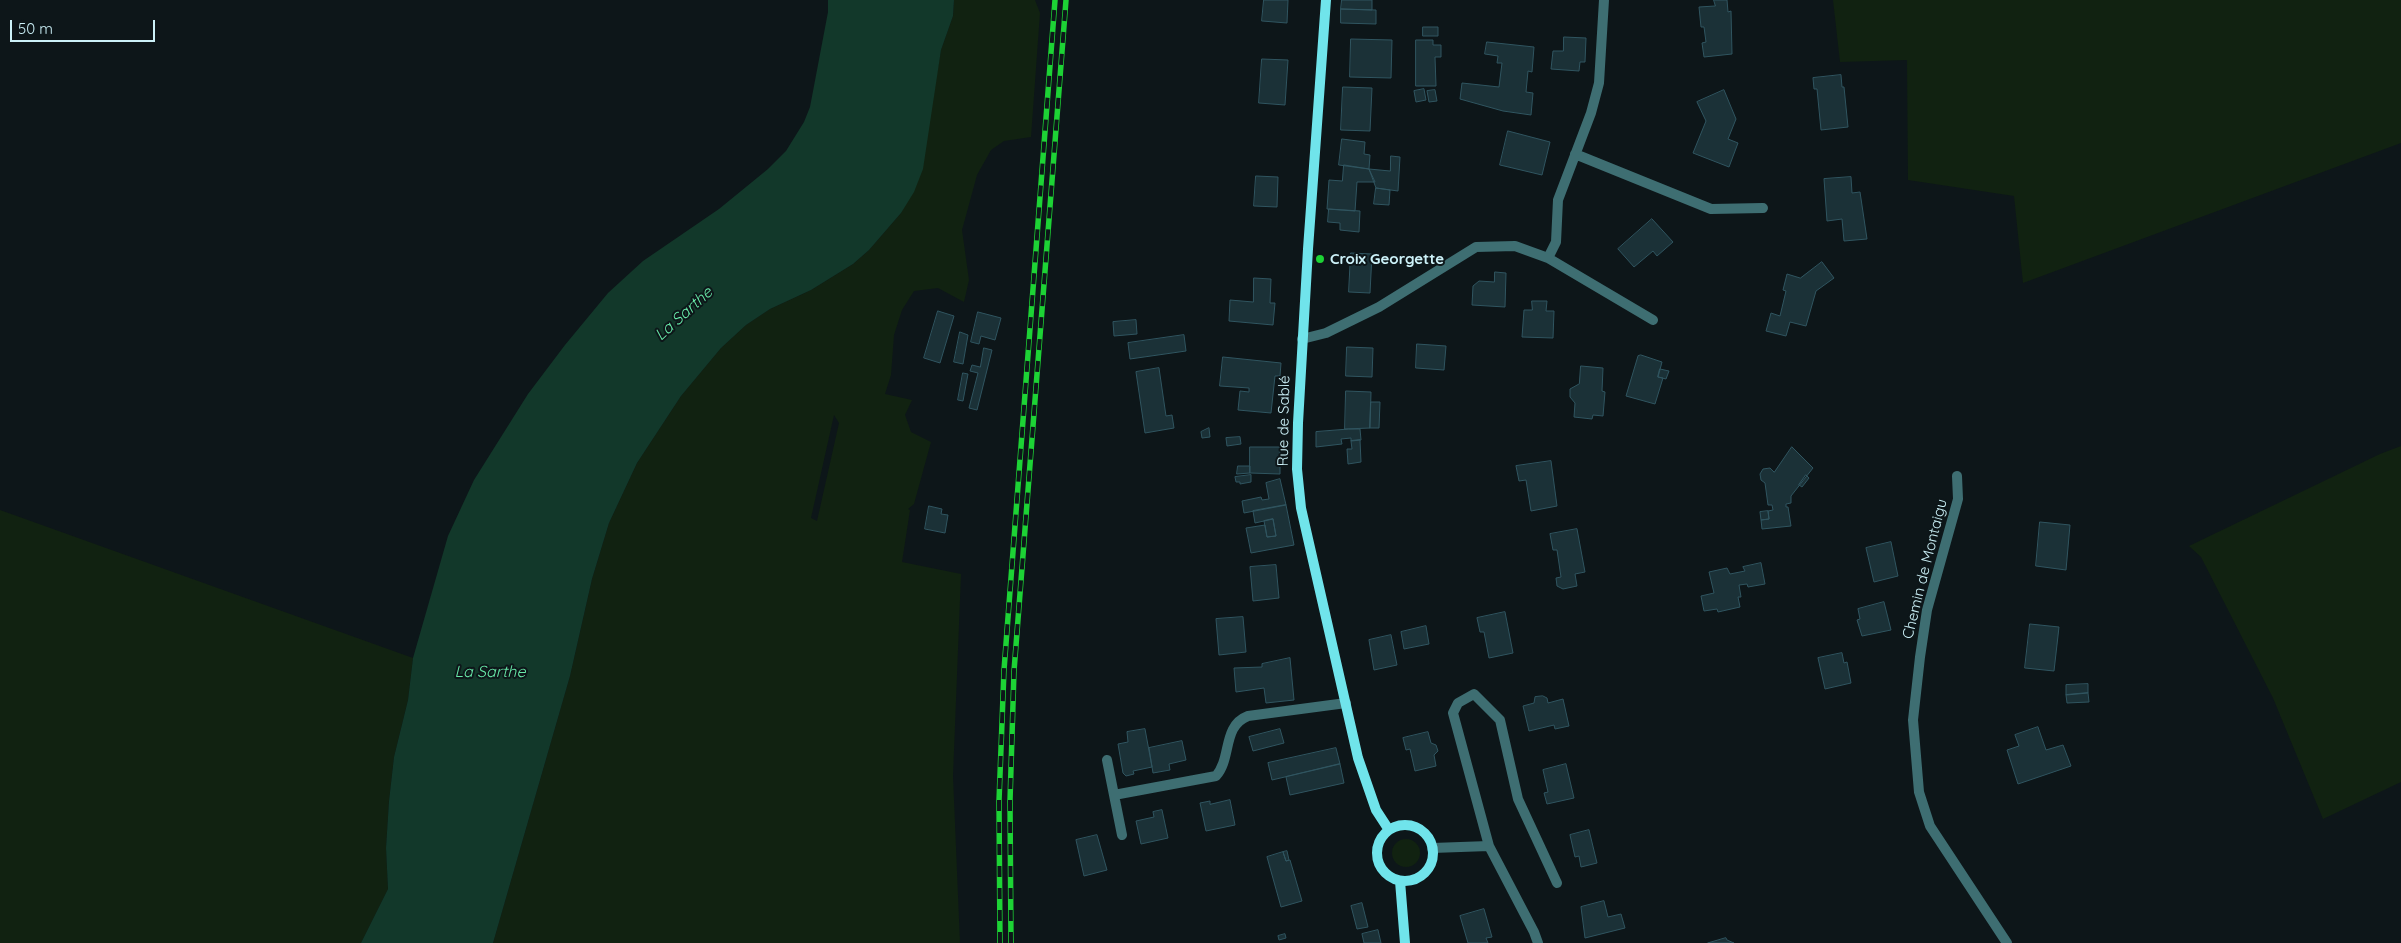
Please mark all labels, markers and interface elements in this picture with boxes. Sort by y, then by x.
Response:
scale bar [12,10,158,42]
text: 50 m [18,19,53,38]
place label: Croix Georgette [1330,250,1444,268]
marker: Croix Georgette [1314,253,1326,265]
water label: La Sarthe [651,283,717,345]
street label: Rue de Sablé [1274,375,1294,467]
street label: Chemin de Montaigu [1899,497,1951,641]
water label: La Sarthe [455,662,525,682]

